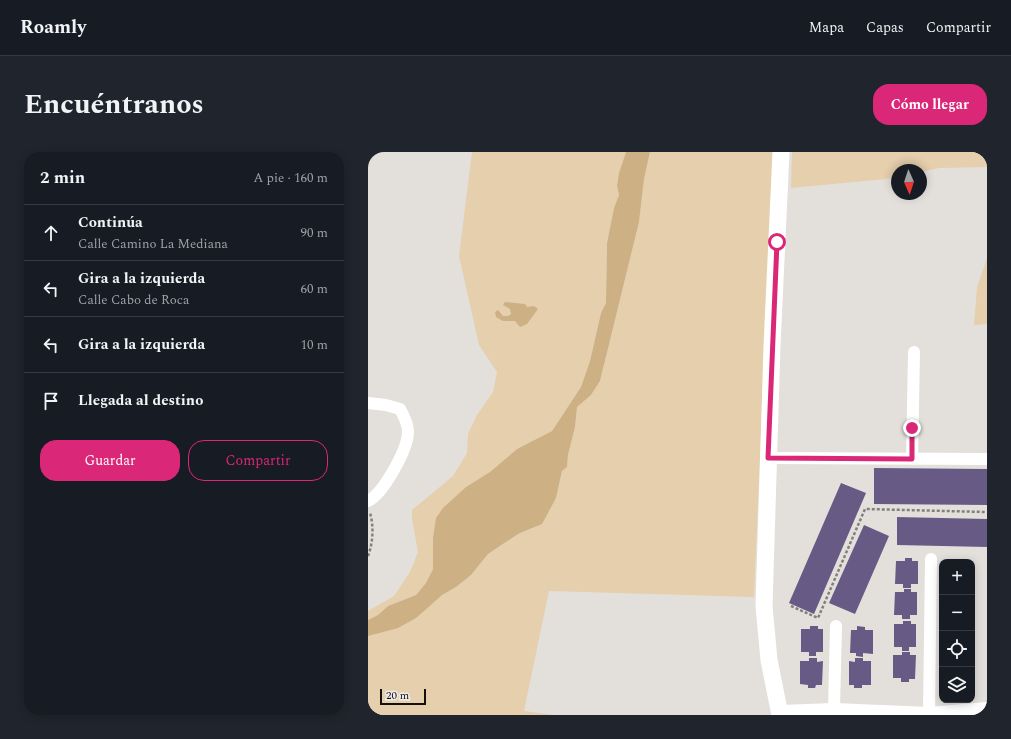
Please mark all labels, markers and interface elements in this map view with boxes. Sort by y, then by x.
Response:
text: Roamly [20,13,86,42]
text: Mapa [809,17,844,38]
text: Capas [866,17,904,38]
text: Compartir [926,17,991,38]
text: Encuéntranos [24,83,204,126]
button: Cómo llegar [873,84,987,125]
north arrow [891,164,927,200]
text: 2 min [40,165,85,191]
text: A pie · 160 m [254,168,328,188]
text: Continúa [78,211,143,234]
icon: ahead [40,222,62,244]
text: 90 m [301,223,328,243]
route start [768,233,786,251]
text: Calle Camino La Mediana [78,234,228,254]
text: Gira a la izquierda [78,267,205,290]
icon: left [40,278,62,300]
text: 60 m [301,279,328,299]
text: Calle Cabo de Roca [78,290,189,310]
text: Gira a la izquierda [78,333,205,356]
icon: left [40,334,62,356]
text: 10 m [301,335,328,355]
text: Llegada al destino [78,389,203,412]
icon: arrive [40,390,62,412]
route end [903,419,921,437]
button: Guardar [40,440,180,481]
button: Compartir [188,440,328,481]
map controls [939,559,975,703]
button: + [939,559,975,595]
button: − [939,595,975,631]
button: locate [939,631,975,667]
button: layers [939,667,975,703]
scale bar [380,687,426,706]
text: 20 m [386,687,409,704]

